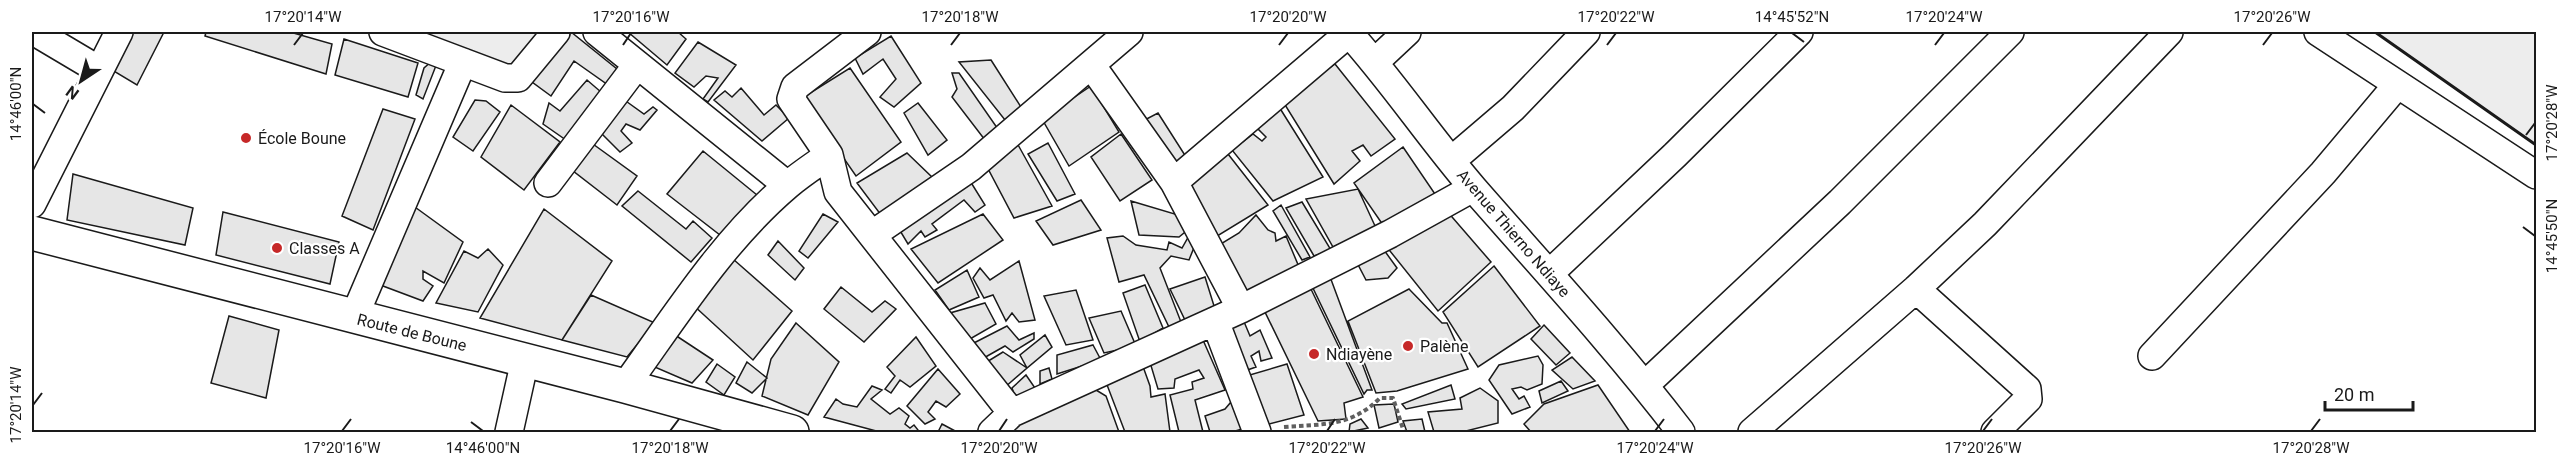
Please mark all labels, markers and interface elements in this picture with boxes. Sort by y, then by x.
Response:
text: 17°20'14"W [265,8,341,26]
text: 17°20'16"W [593,8,669,26]
text: 17°20'18"W [922,8,998,26]
text: 17°20'20"W [1250,8,1326,26]
text: 17°20'22"W [1578,8,1654,26]
text: 14°45'52"N [1755,8,1829,26]
text: 17°20'24"W [1906,8,1982,26]
text: 17°20'26"W [2234,8,2310,26]
north arrow [51,51,111,111]
text: 14°46'00"N [7,67,25,141]
text: N [62,82,83,104]
text: 17°20'28"W [2543,85,2561,161]
place label: École Boune [258,129,346,148]
marker: École Boune [239,131,253,145]
street label: Avenue Thierno Ndiaye [1453,166,1574,301]
text: 14°45'50"N [2543,199,2561,273]
place label: Classes A [289,239,360,258]
marker: Classes A [270,241,284,255]
street label: Route de Boune [355,310,469,355]
place label: Palène [1420,337,1468,356]
marker: Palène [1401,339,1415,353]
place label: Ndiayène [1326,345,1392,364]
marker: Ndiayène [1307,347,1321,361]
text: 17°20'14"W [7,367,25,443]
scale bar [2325,374,2414,412]
text: 20 m [2334,384,2374,405]
text: 17°20'16"W [304,439,380,457]
text: 14°46'00"N [446,439,520,457]
text: 17°20'18"W [632,439,708,457]
text: 17°20'20"W [961,439,1037,457]
text: 17°20'22"W [1289,439,1365,457]
text: 17°20'24"W [1617,439,1693,457]
text: 17°20'26"W [1945,439,2021,457]
text: 17°20'28"W [2273,439,2349,457]

